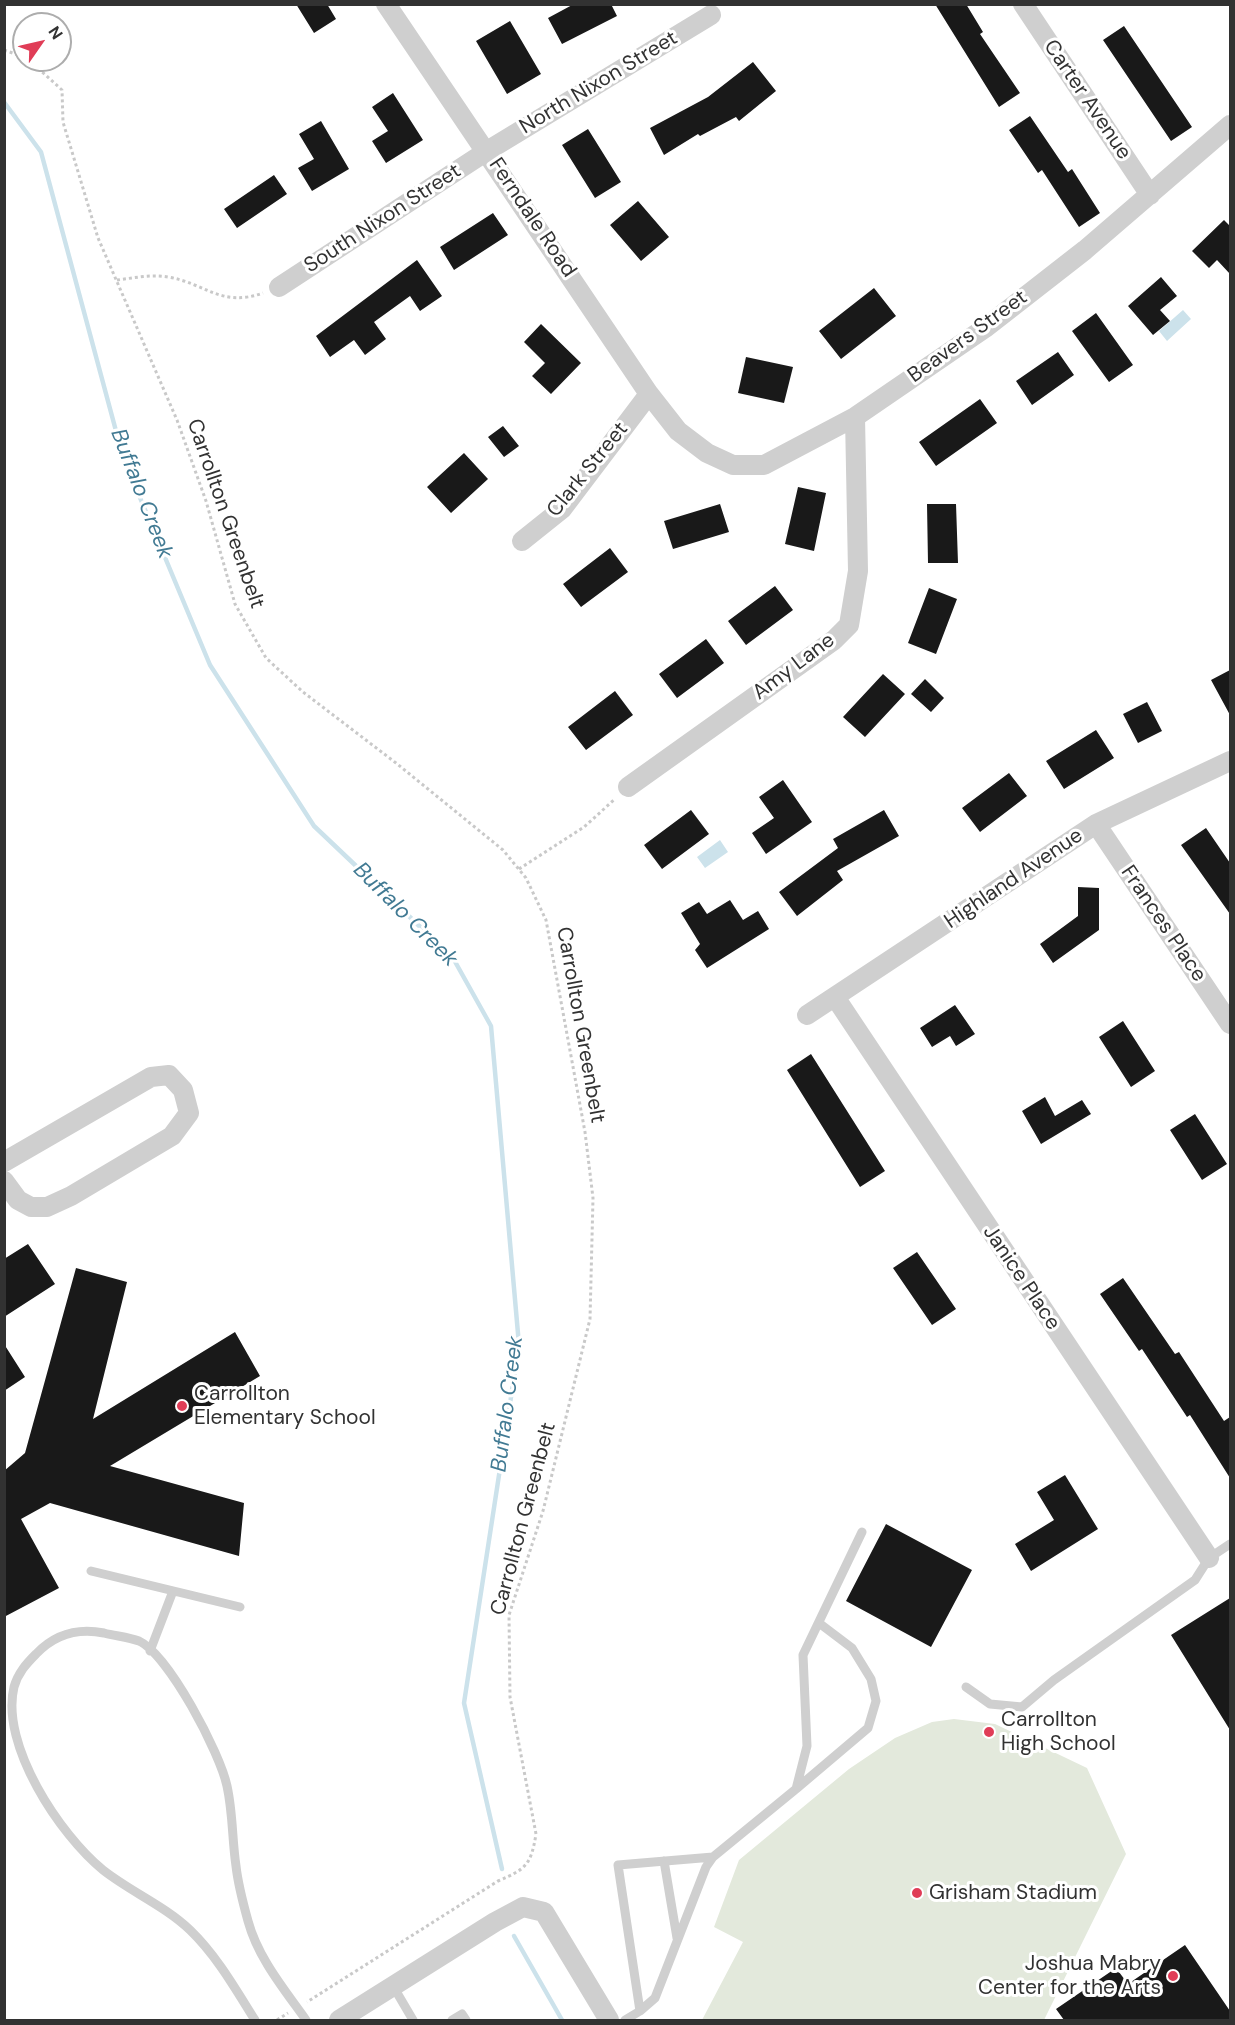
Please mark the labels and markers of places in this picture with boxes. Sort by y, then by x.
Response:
place label: Carrollton Elementary School [194,1381,376,1431]
marker: Carrollton Elementary School [175,1399,189,1413]
place label: Carrollton High School [1001,1707,1116,1757]
marker: Carrollton High School [982,1725,996,1739]
place label: Grisham Stadium [929,1880,1097,1906]
marker: Grisham Stadium [910,1886,924,1900]
place label: Joshua Mabry Center for the Arts [978,1951,1161,2001]
marker: Joshua Mabry Center for the Arts [1166,1969,1180,1983]

